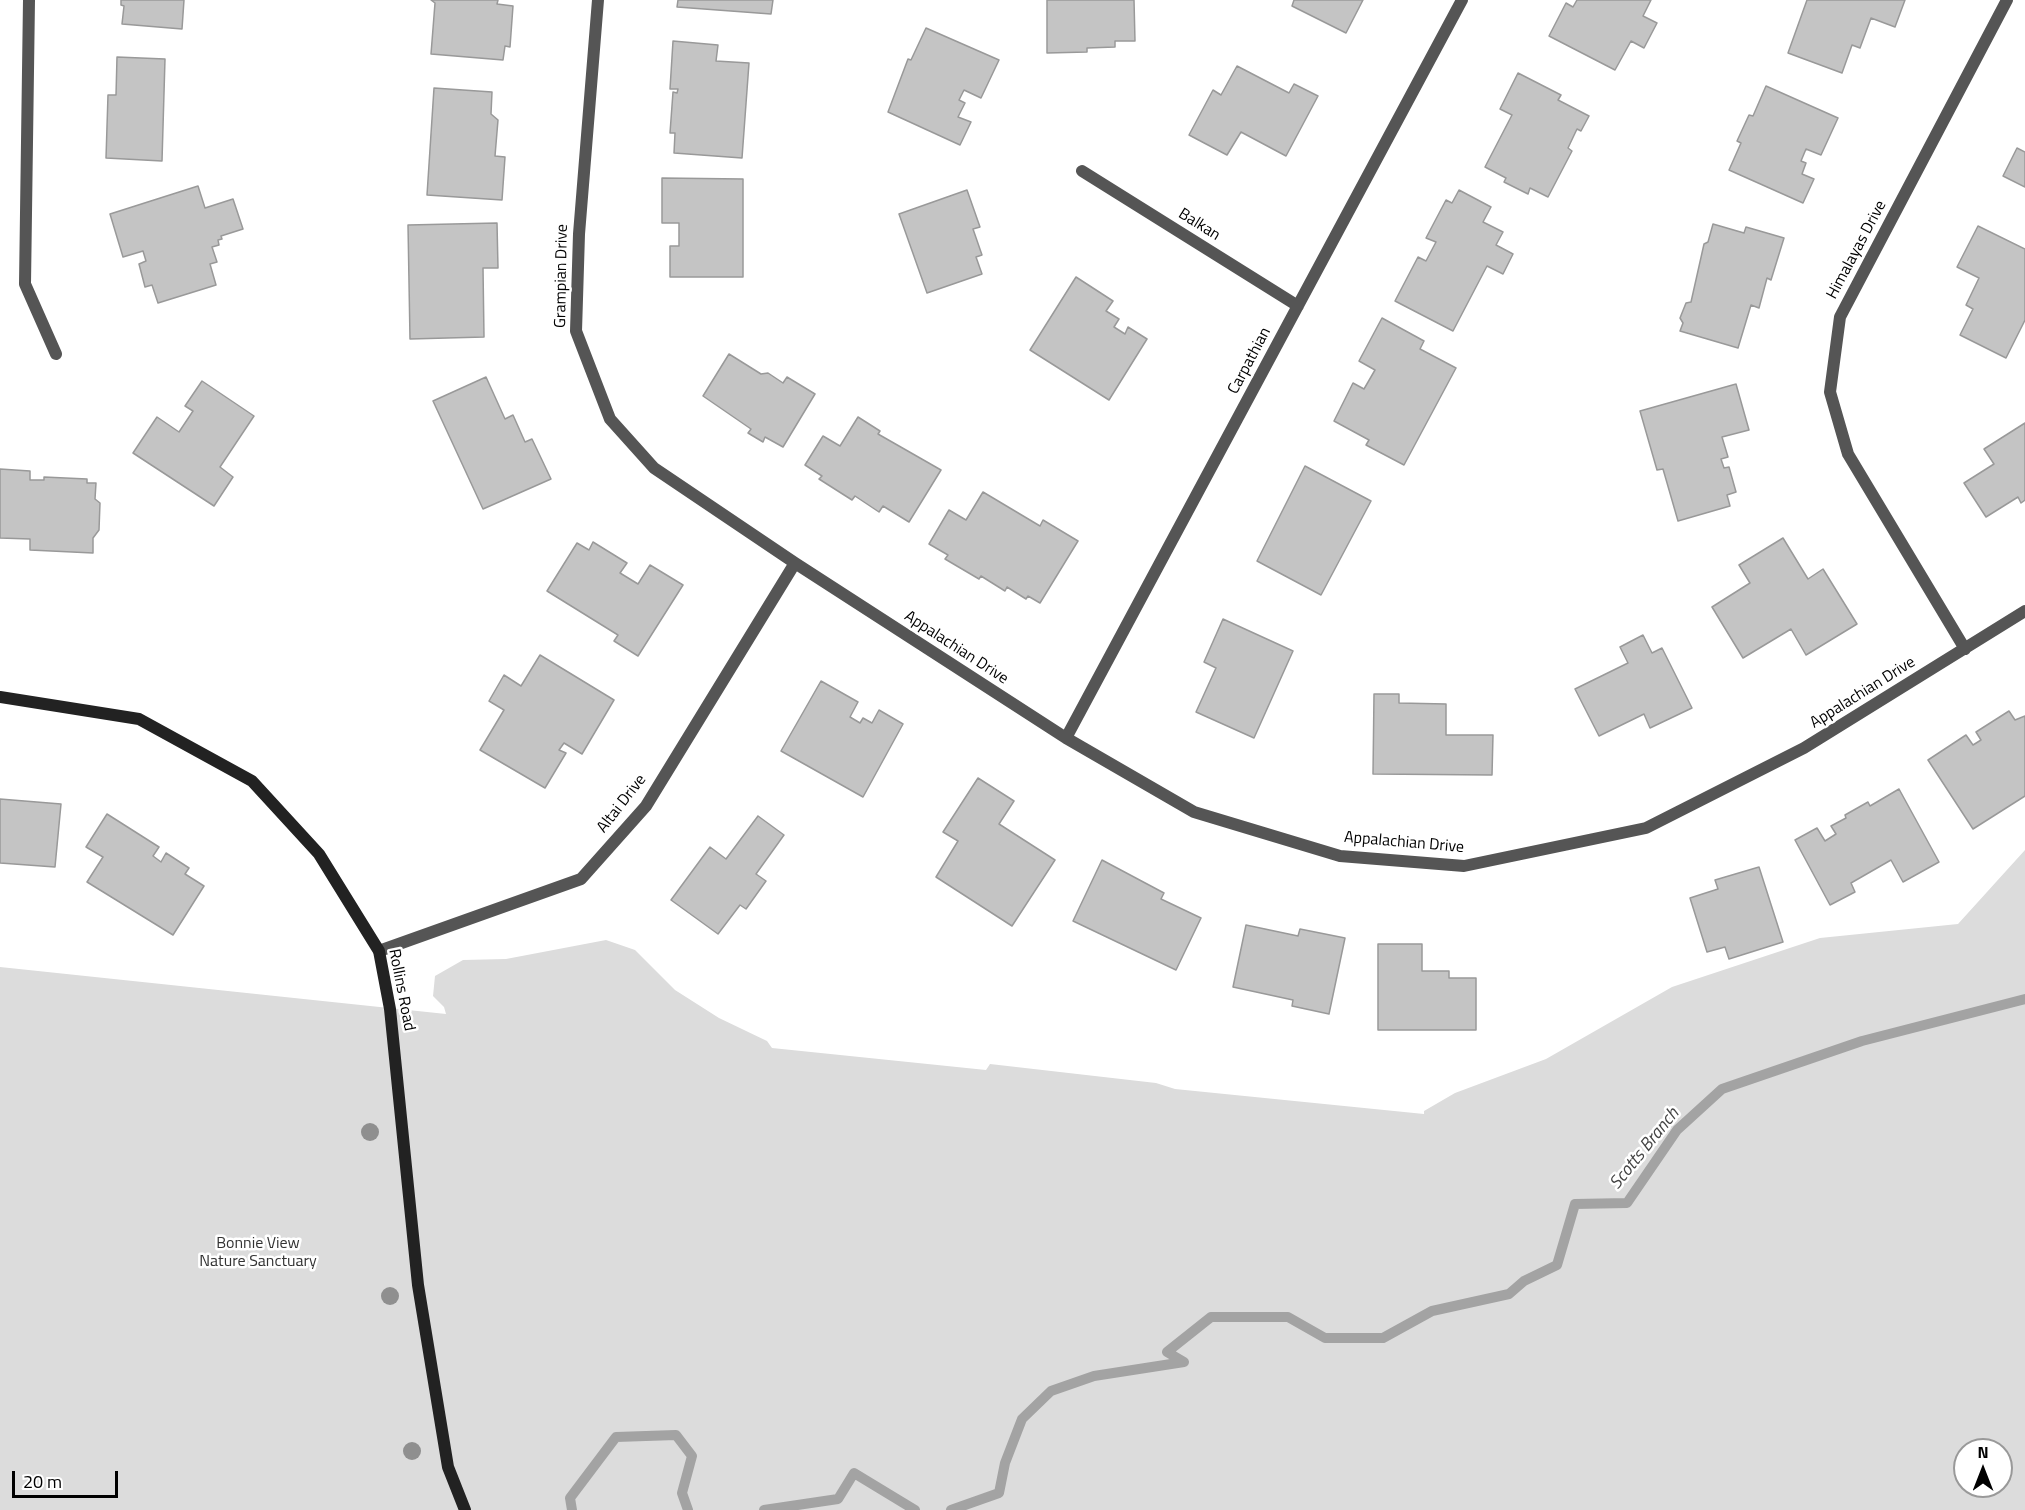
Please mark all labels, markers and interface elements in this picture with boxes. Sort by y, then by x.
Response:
street label: Himalayas Drive [1823,197,1891,303]
street label: Balkan [1174,205,1224,245]
street label: Grampian Drive [551,224,573,328]
street label: Carpathian [1224,324,1276,398]
street label: Appalachian Drive [900,607,1012,689]
street label: Appalachian Drive [1807,653,1919,733]
street label: Altai Drive [593,771,651,837]
street label: Appalachian Drive [1343,828,1465,858]
street label: Rollins Road [384,947,418,1033]
water label: Scotts Branch [1606,1104,1684,1194]
park label: Bonnie View Nature Sanctuary [199,1234,317,1272]
north arrow [1953,1438,2013,1498]
text: N [1977,1440,1989,1464]
scale bar [15,1459,122,1497]
text: 20 m [23,1468,62,1495]

